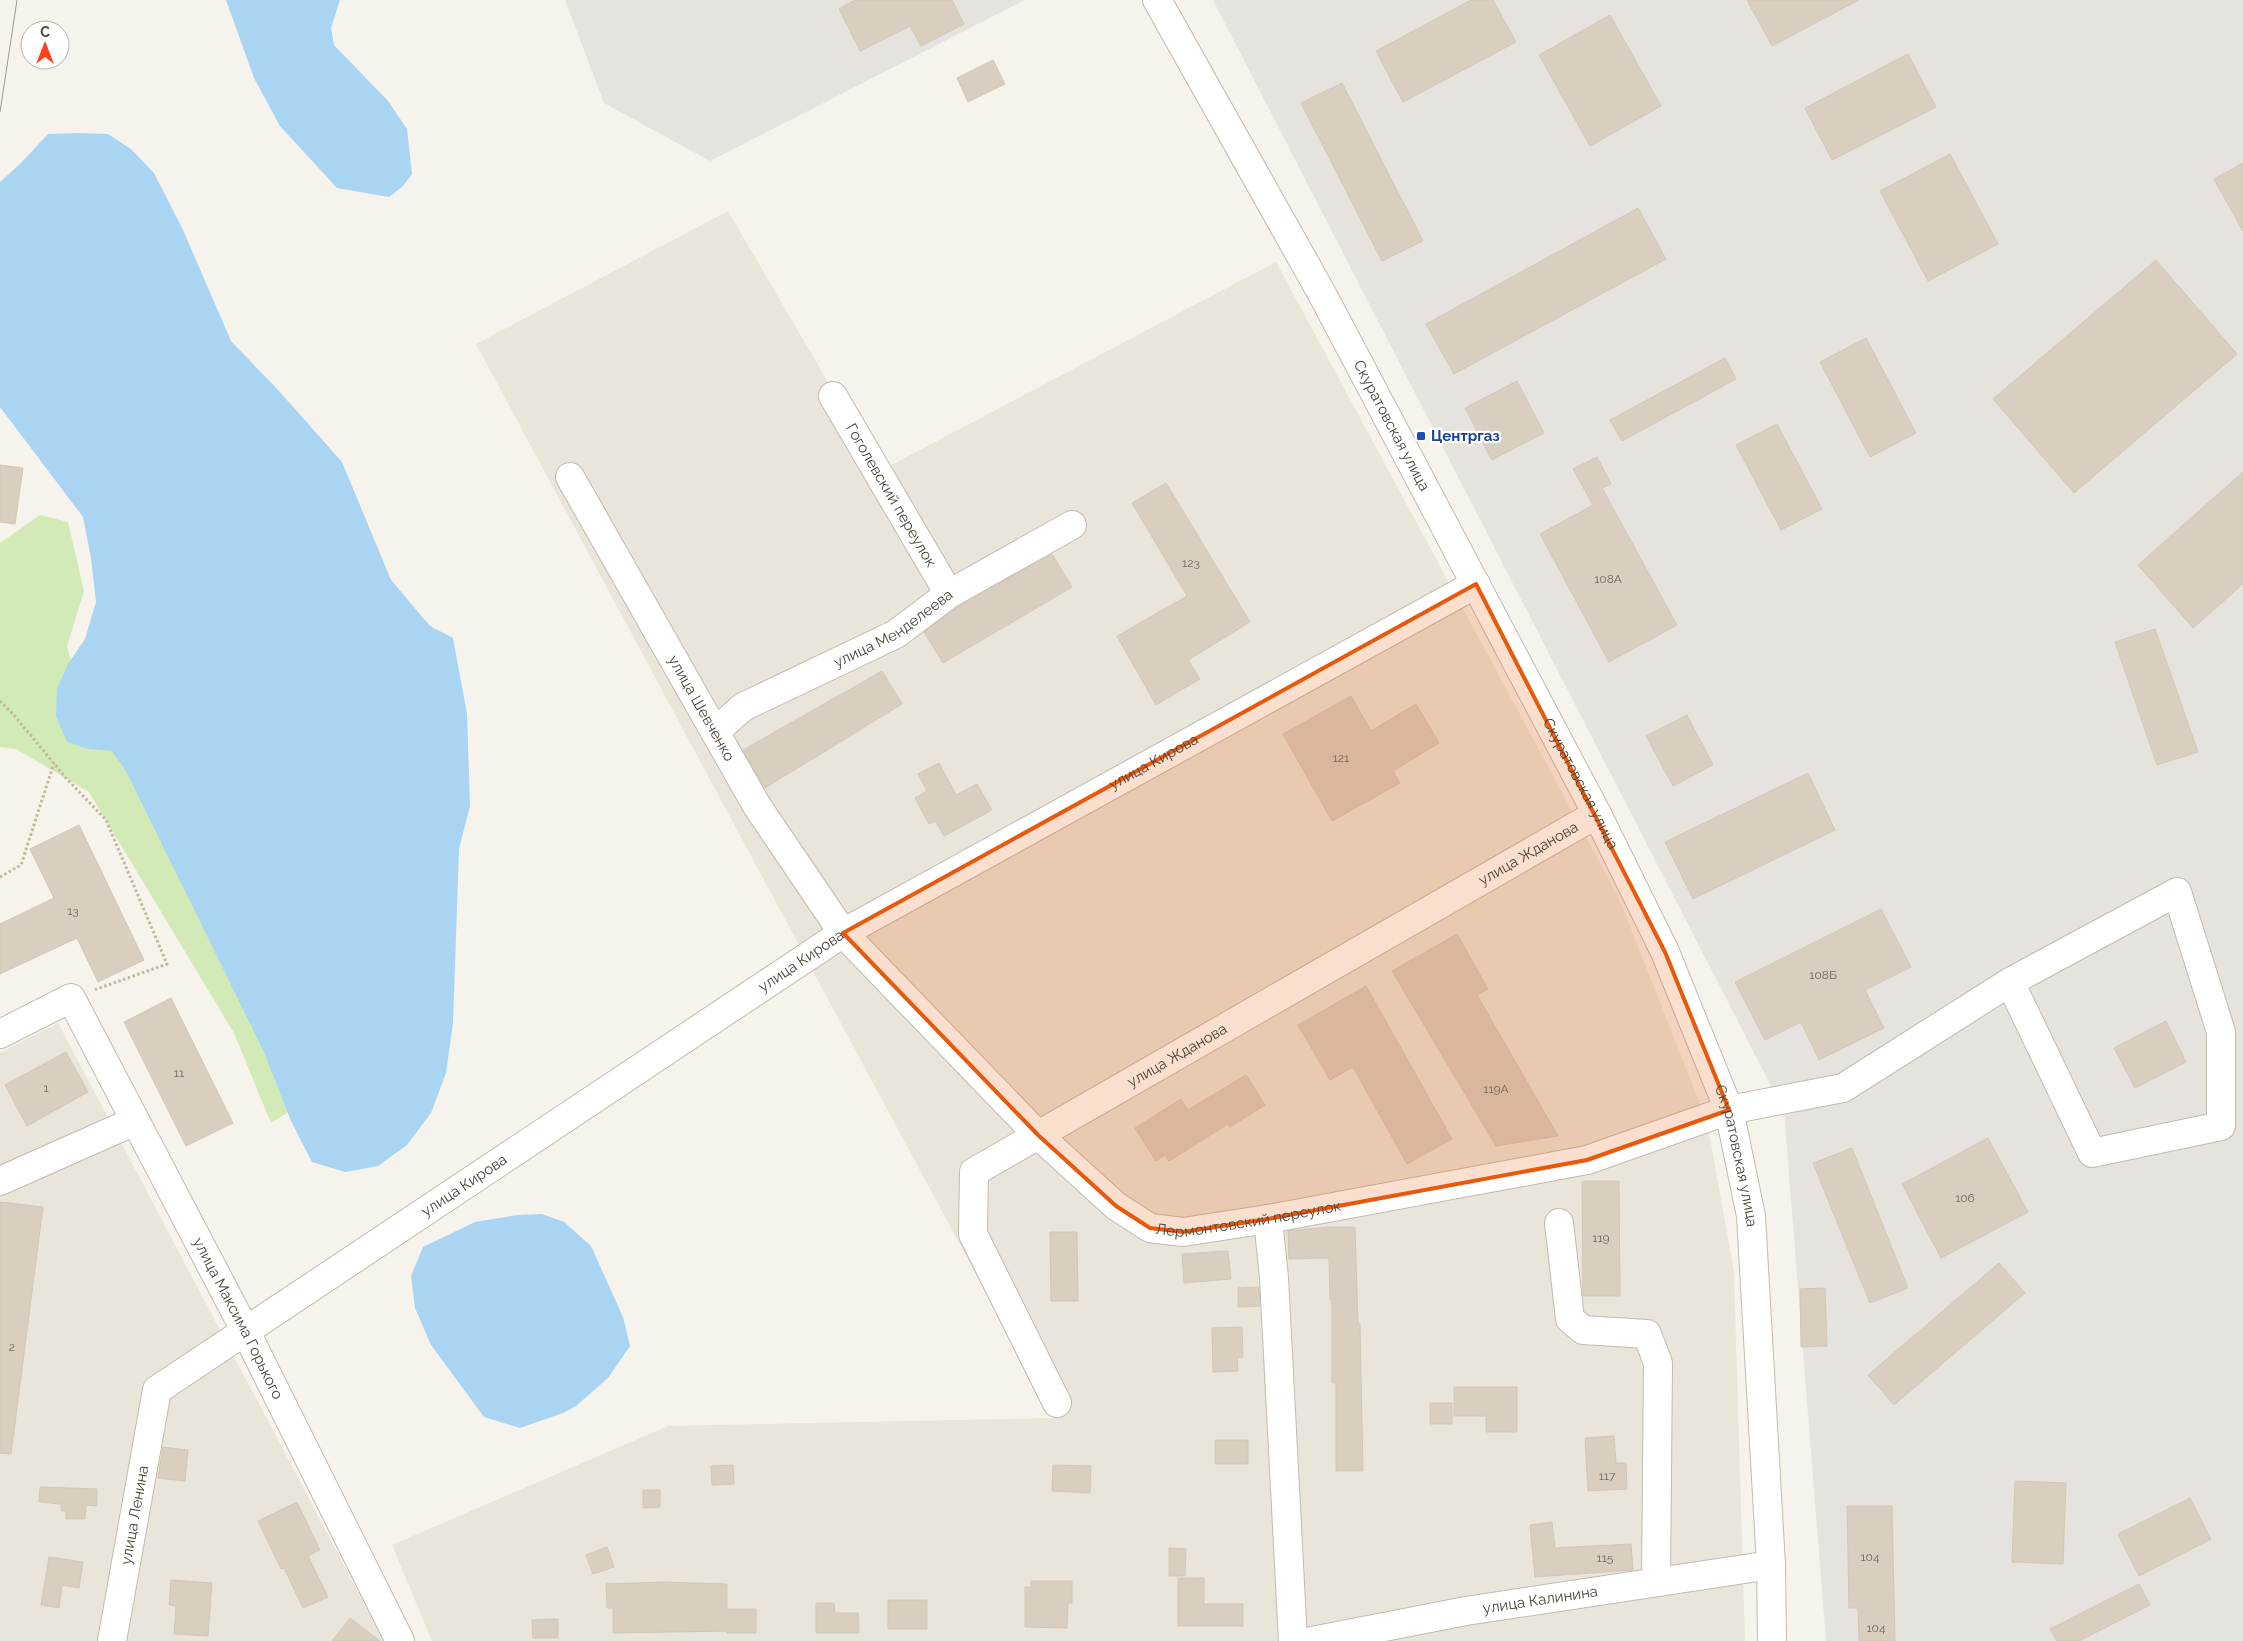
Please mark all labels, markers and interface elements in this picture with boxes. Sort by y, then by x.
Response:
north arrow [20,20,70,70]
text: С [40,24,50,40]
street label: Скуратовская улица [1350,357,1434,494]
street label: Гоголевский переулок [842,420,940,570]
place label: Центргаз [1431,427,1500,445]
marker: Центргаз [1415,430,1427,442]
house number: 123 [1182,556,1200,570]
house number: 108А [1594,572,1622,586]
street label: улица Менделеева [831,585,956,671]
street label: улица Шевченко [664,652,739,765]
street label: Скуратовская улица [1539,715,1622,852]
street label: улица Кирова [1106,730,1201,794]
house number: 121 [1333,751,1349,765]
street label: улица Жданова [1475,818,1581,889]
house number: 13 [67,904,79,918]
street label: улица Кирова [755,926,847,996]
house number: 108Б [1809,968,1837,982]
street label: улица Жданова [1124,1020,1230,1091]
house number: 11 [174,1066,184,1080]
house number: 1 [43,1081,49,1095]
house number: 119А [1483,1082,1509,1096]
street label: Скуратовская улица [1711,1082,1761,1227]
street label: улица Кирова [418,1150,510,1220]
house number: 106 [1955,1191,1975,1205]
street label: Лермонтовский переулок [1154,1197,1343,1241]
house number: 119 [1592,1231,1610,1245]
street label: улица Максима Горького [189,1235,287,1402]
house number: 2 [9,1340,15,1354]
street label: улица Ленина [117,1464,152,1566]
house number: 117 [1599,1469,1616,1483]
house number: 104 [1860,1550,1880,1564]
house number: 115 [1597,1551,1614,1565]
street label: улица Калинина [1482,1582,1599,1617]
house number: 104 [1866,1621,1886,1635]

